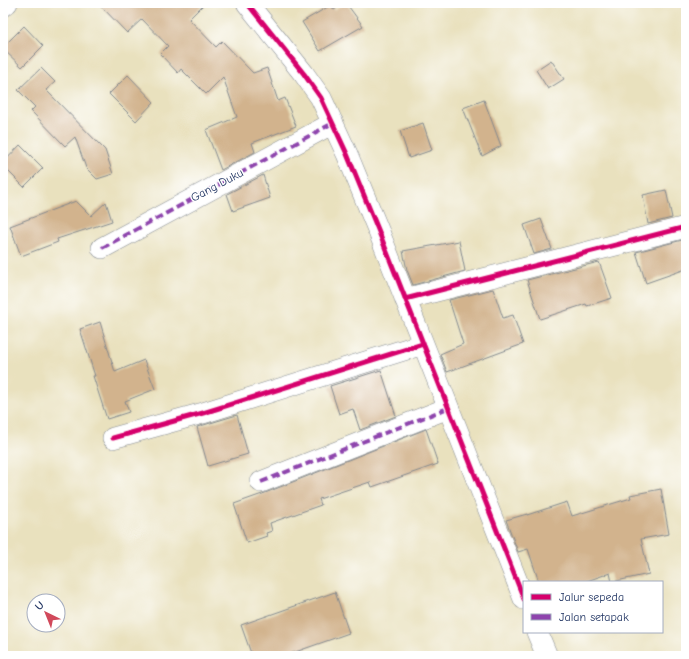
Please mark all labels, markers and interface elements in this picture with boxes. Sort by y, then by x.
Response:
street label: Gang Duku [188,165,246,205]
legend [523,581,663,633]
text: Jalur sepeda [559,590,624,604]
north arrow [26,593,66,633]
text: U [32,599,47,613]
text: Jalan setapak [559,610,629,624]

